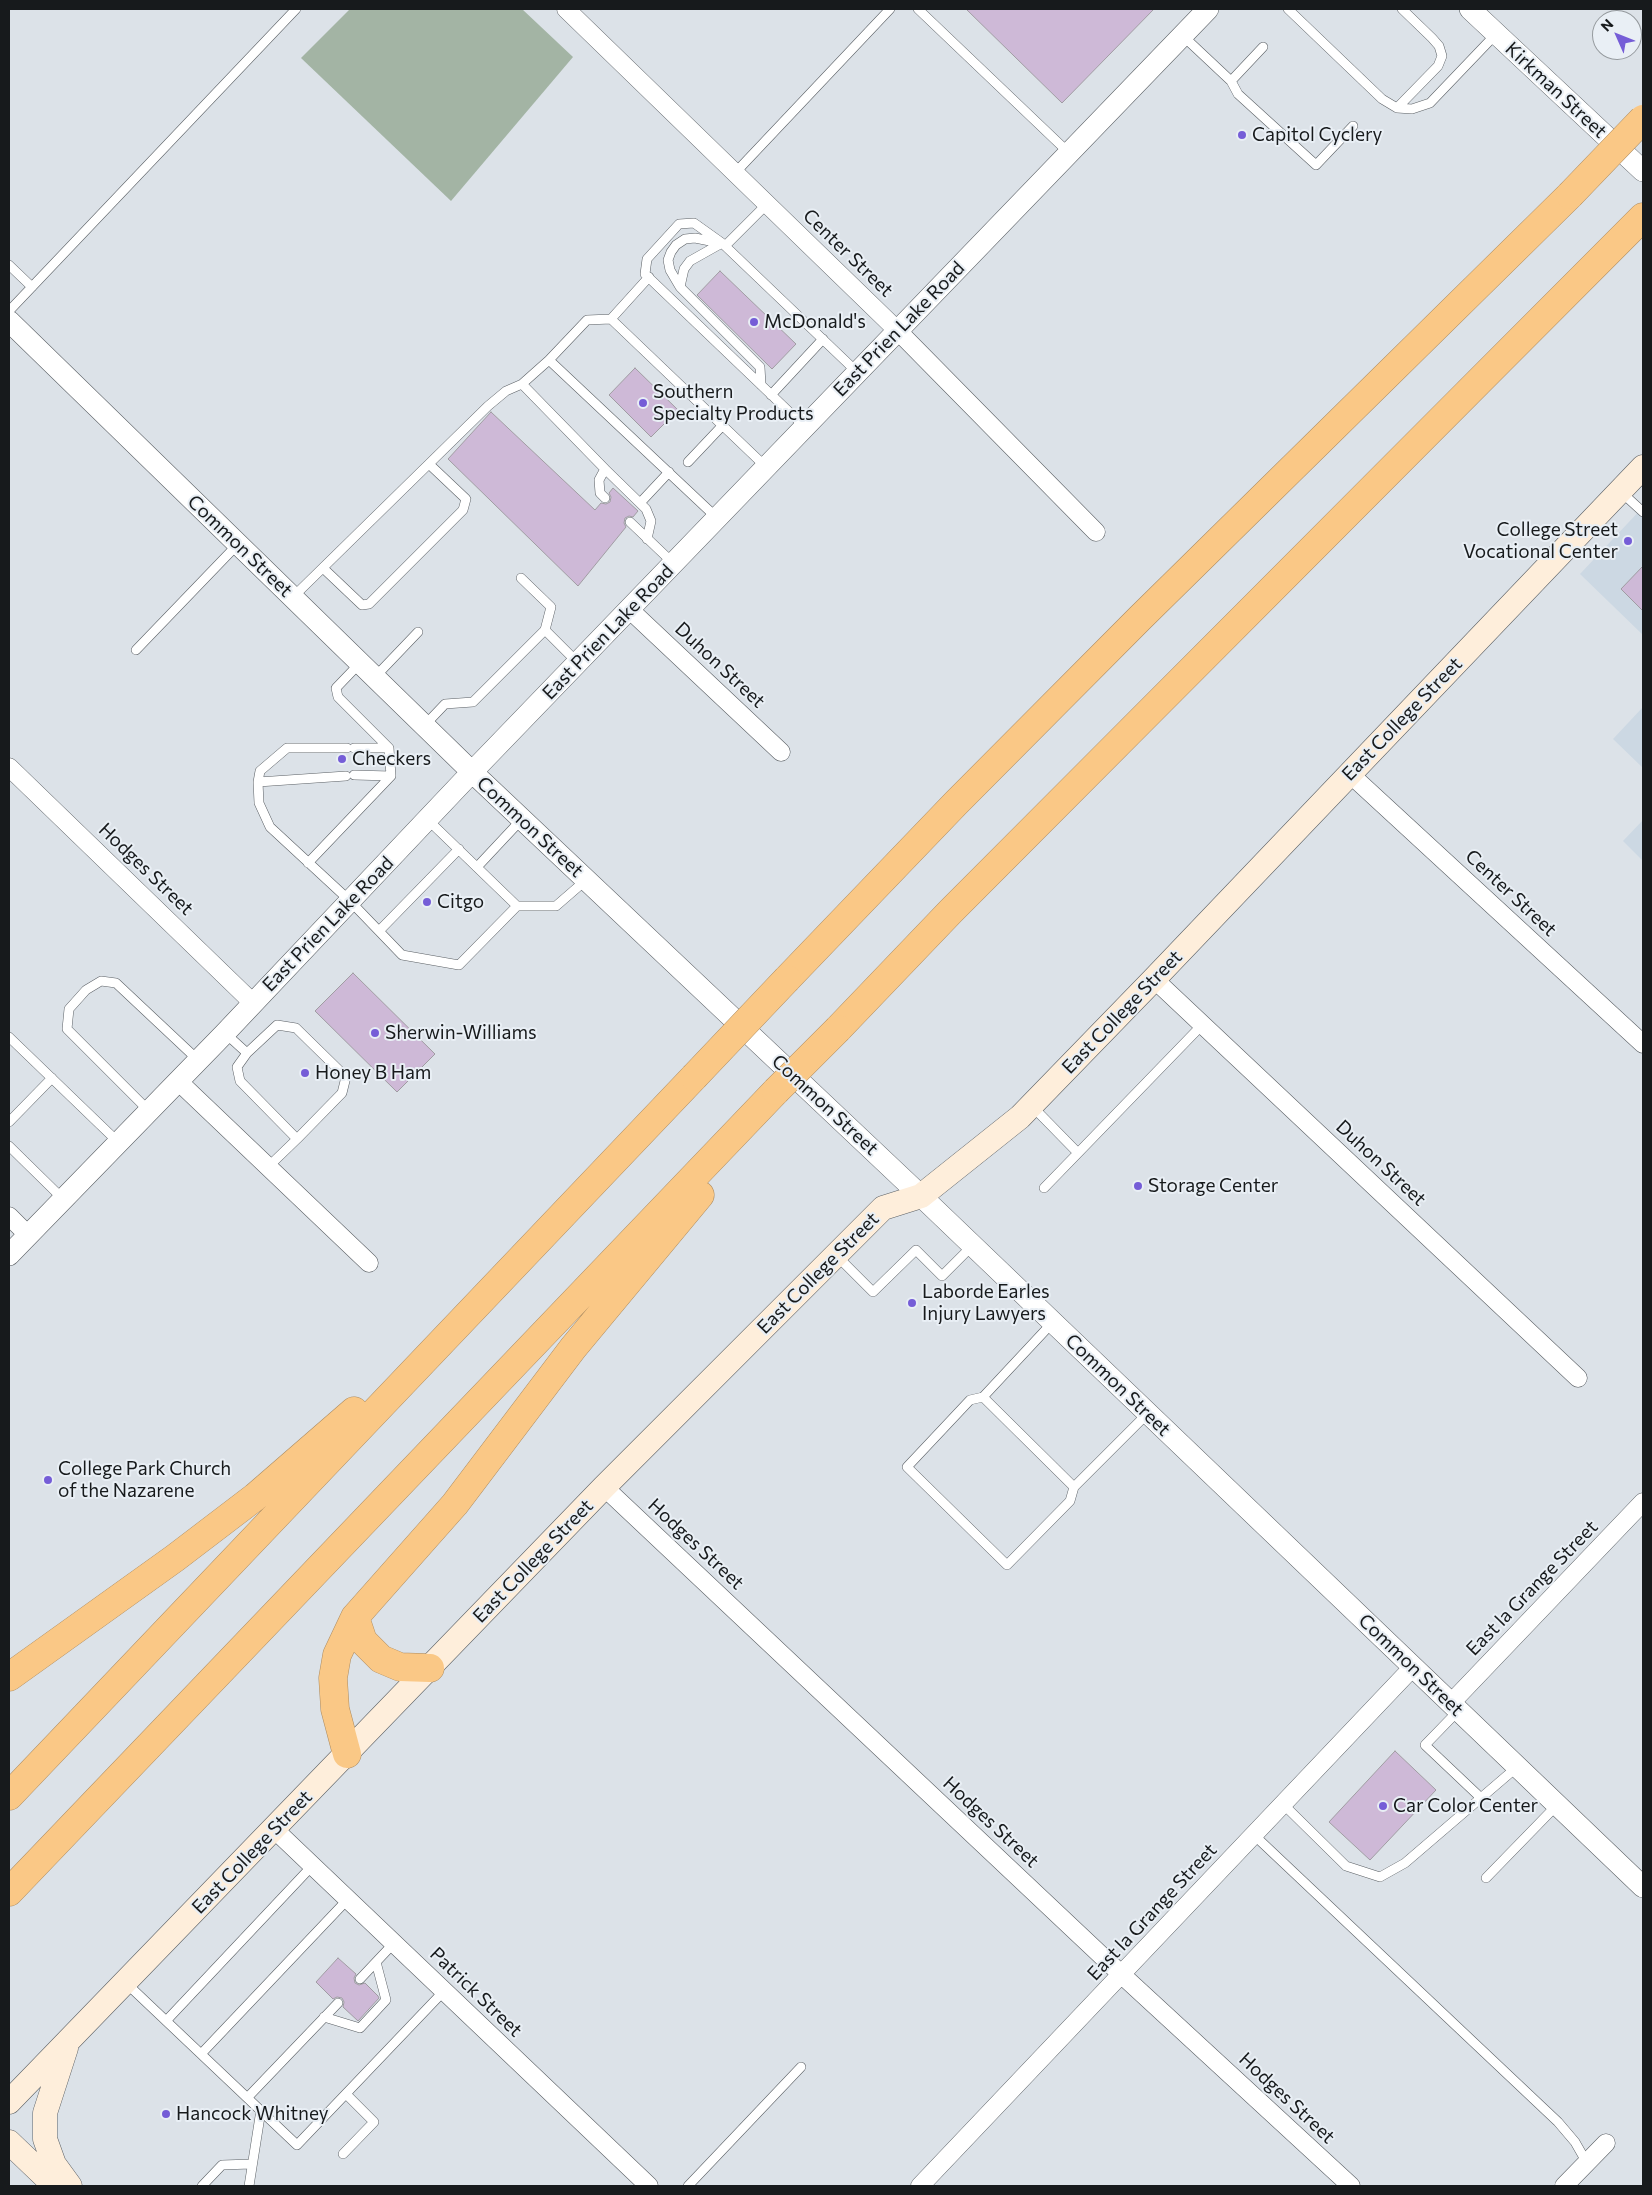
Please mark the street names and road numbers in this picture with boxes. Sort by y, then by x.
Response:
street label: Kirkman Street [1501,37,1611,143]
street label: Center Street [798,204,898,302]
street label: East Prien Lake Road [829,257,969,401]
street label: Common Street [183,490,297,602]
street label: East Prien Lake Road [538,560,678,704]
street label: Duhon Street [670,617,770,713]
street label: East College Street [1337,653,1467,785]
street label: Common Street [472,772,588,882]
street label: Hodges Street [94,818,198,920]
street label: Center Street [1461,845,1561,941]
street label: East Prien Lake Road [258,852,398,996]
street label: East College Street [1057,946,1187,1078]
street label: Common Street [767,1050,883,1160]
street label: Duhon Street [1331,1115,1431,1211]
street label: East College Street [752,1207,884,1339]
street label: Common Street [1061,1329,1175,1441]
street label: Hodges Street [643,1494,749,1594]
street label: East College Street [468,1495,598,1627]
street label: East la Grange Street [1462,1516,1602,1660]
street label: Common Street [1354,1609,1468,1721]
street label: Hodges Street [938,1772,1044,1872]
street label: East College Street [187,1786,317,1918]
street label: East la Grange Street [1083,1839,1221,1985]
street label: Patrick Street [425,1942,527,2042]
street label: Hodges Street [1234,2048,1340,2148]

